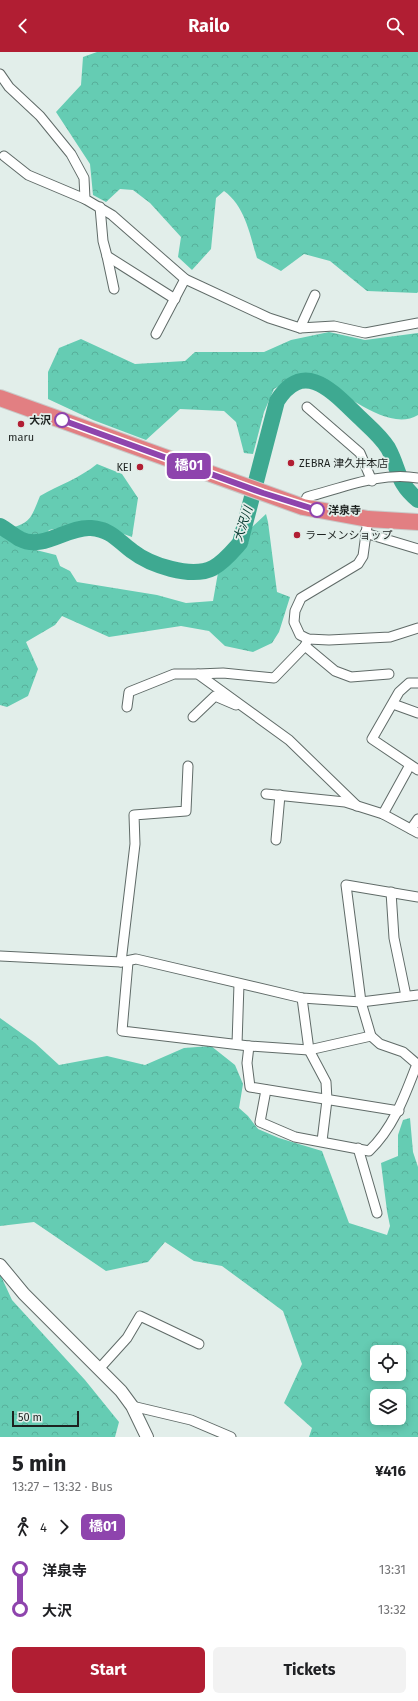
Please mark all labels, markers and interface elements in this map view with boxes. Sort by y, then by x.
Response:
icon: back [12,15,34,37]
text: Railo [188,15,230,37]
icon: search [384,15,406,37]
marker: 大沢 [54,412,70,428]
place label: 大沢 [29,414,51,427]
marker: maru [16,419,26,429]
place label: maru [8,431,34,444]
line badge: 橋01 [166,453,212,479]
text: 橋01 [175,457,203,474]
place label: ZEBRA 津久井本店 [299,457,388,470]
marker: ZEBRA 津久井本店 [286,458,296,468]
place label: KEI [116,461,132,474]
marker: KEI [135,462,145,472]
marker: 洋泉寺 [309,502,325,518]
water label: 大沢川 [231,503,256,543]
place label: 洋泉寺 [328,504,361,517]
place label: ラーメンショップ [305,529,393,542]
marker: ラーメンショップ [292,530,302,540]
map controls [370,1345,406,1425]
button: locate [370,1345,406,1381]
button: layers [370,1389,406,1425]
scale bar [12,1409,79,1428]
text: 50 m [18,1411,42,1424]
text: 5 min [12,1450,67,1477]
text: ¥416 [375,1462,406,1480]
text: 13:27 – 13:32 · Bus [12,1479,113,1494]
icon: walk [12,1516,34,1538]
icon: forward [53,1516,75,1538]
text: 橋01 [89,1518,117,1535]
text: 4 [40,1520,47,1535]
text: 洋泉寺 [42,1562,87,1580]
text: 13:31 [379,1562,406,1577]
text: 大沢 [42,1602,72,1620]
text: 13:32 [378,1602,406,1617]
button: Start [12,1647,205,1693]
button: Tickets [213,1647,406,1693]

